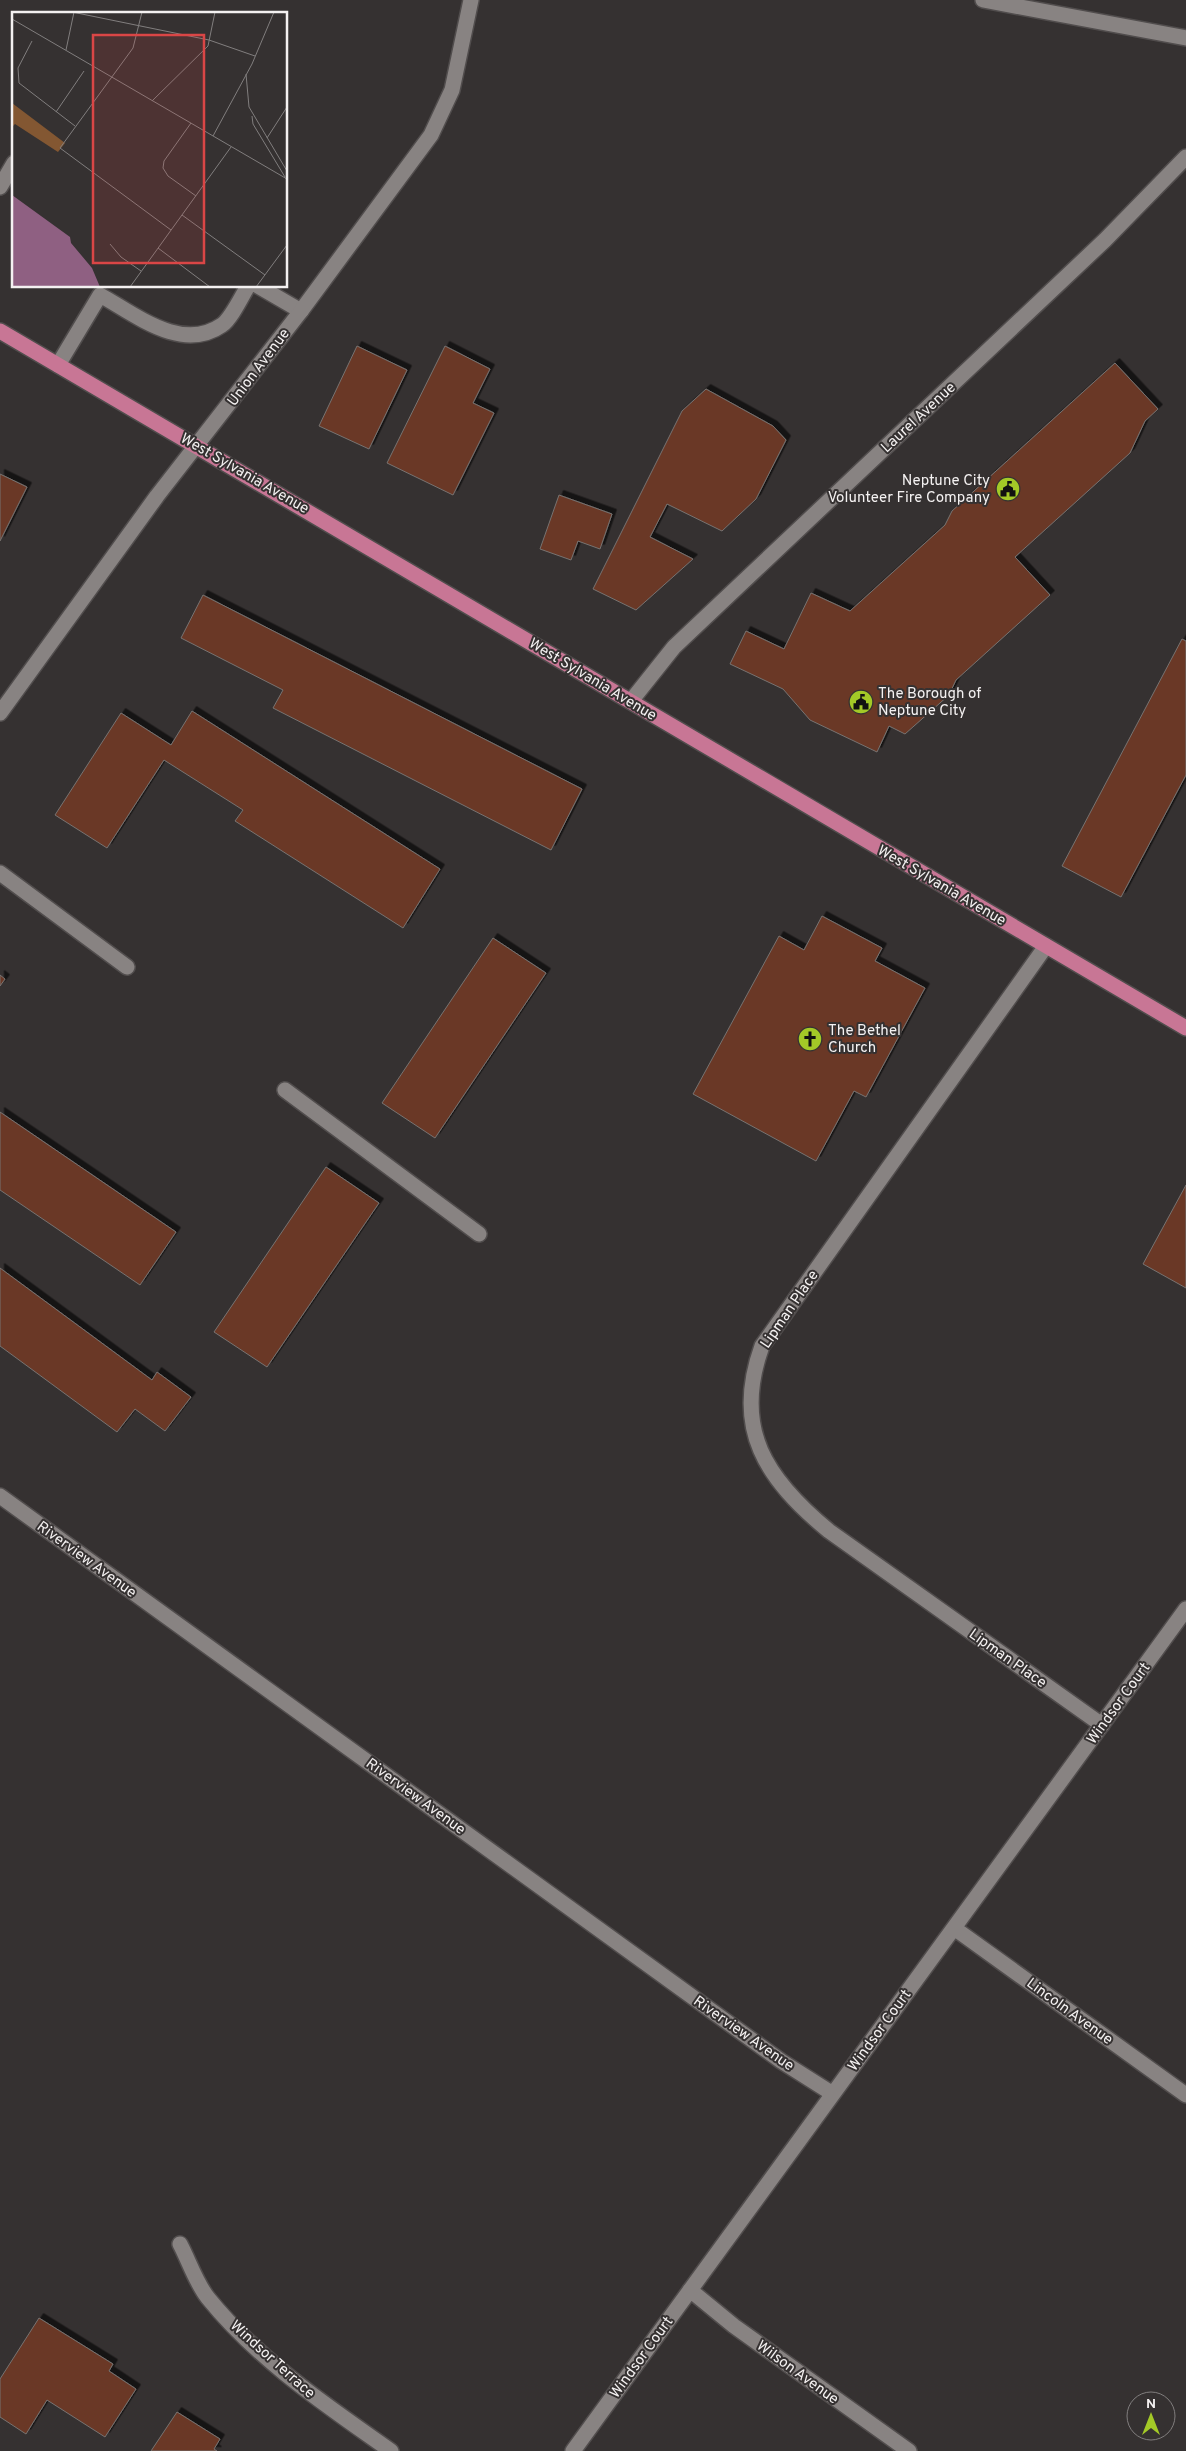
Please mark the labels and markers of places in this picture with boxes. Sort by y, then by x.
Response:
place label: Neptune City Volunteer Fire Company [828,472,990,508]
public building icon: Neptune City Volunteer Fire Company [995,476,1021,502]
place label: The Borough of Neptune City [878,685,981,721]
public building icon: The Borough of Neptune City [848,689,874,715]
place label: The Bethel Church [828,1022,901,1058]
church icon: The Bethel Church [797,1026,823,1052]

